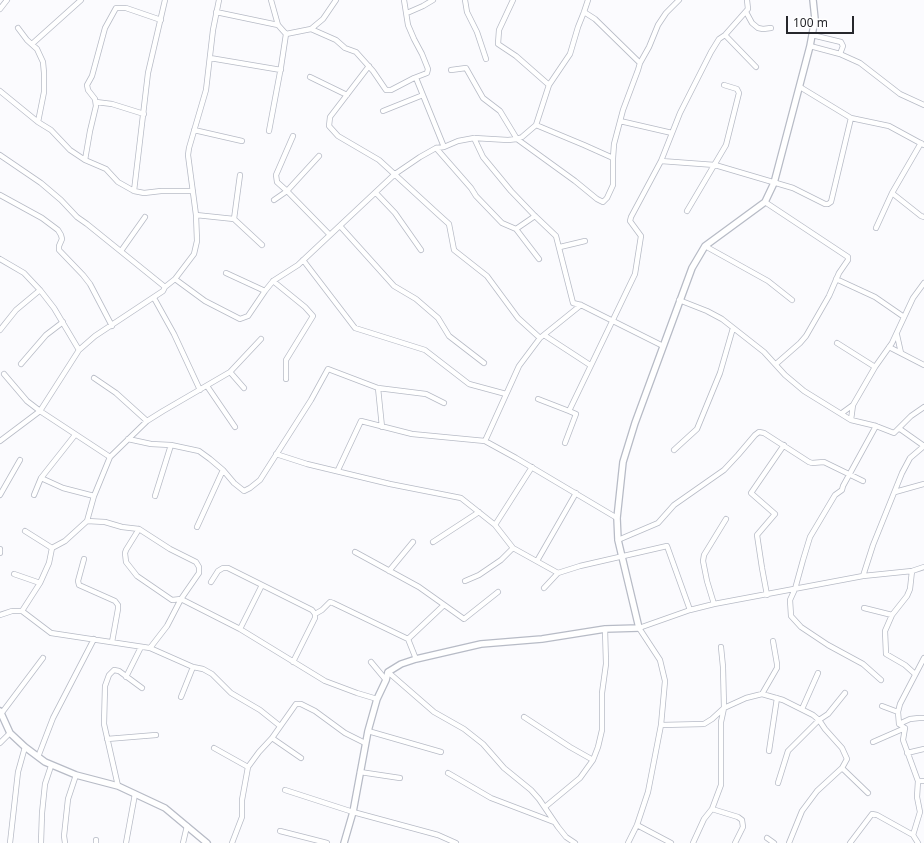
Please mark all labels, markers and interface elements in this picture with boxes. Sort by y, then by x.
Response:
scale bar [788,8,856,34]
text: 100 m [793,14,828,31]

